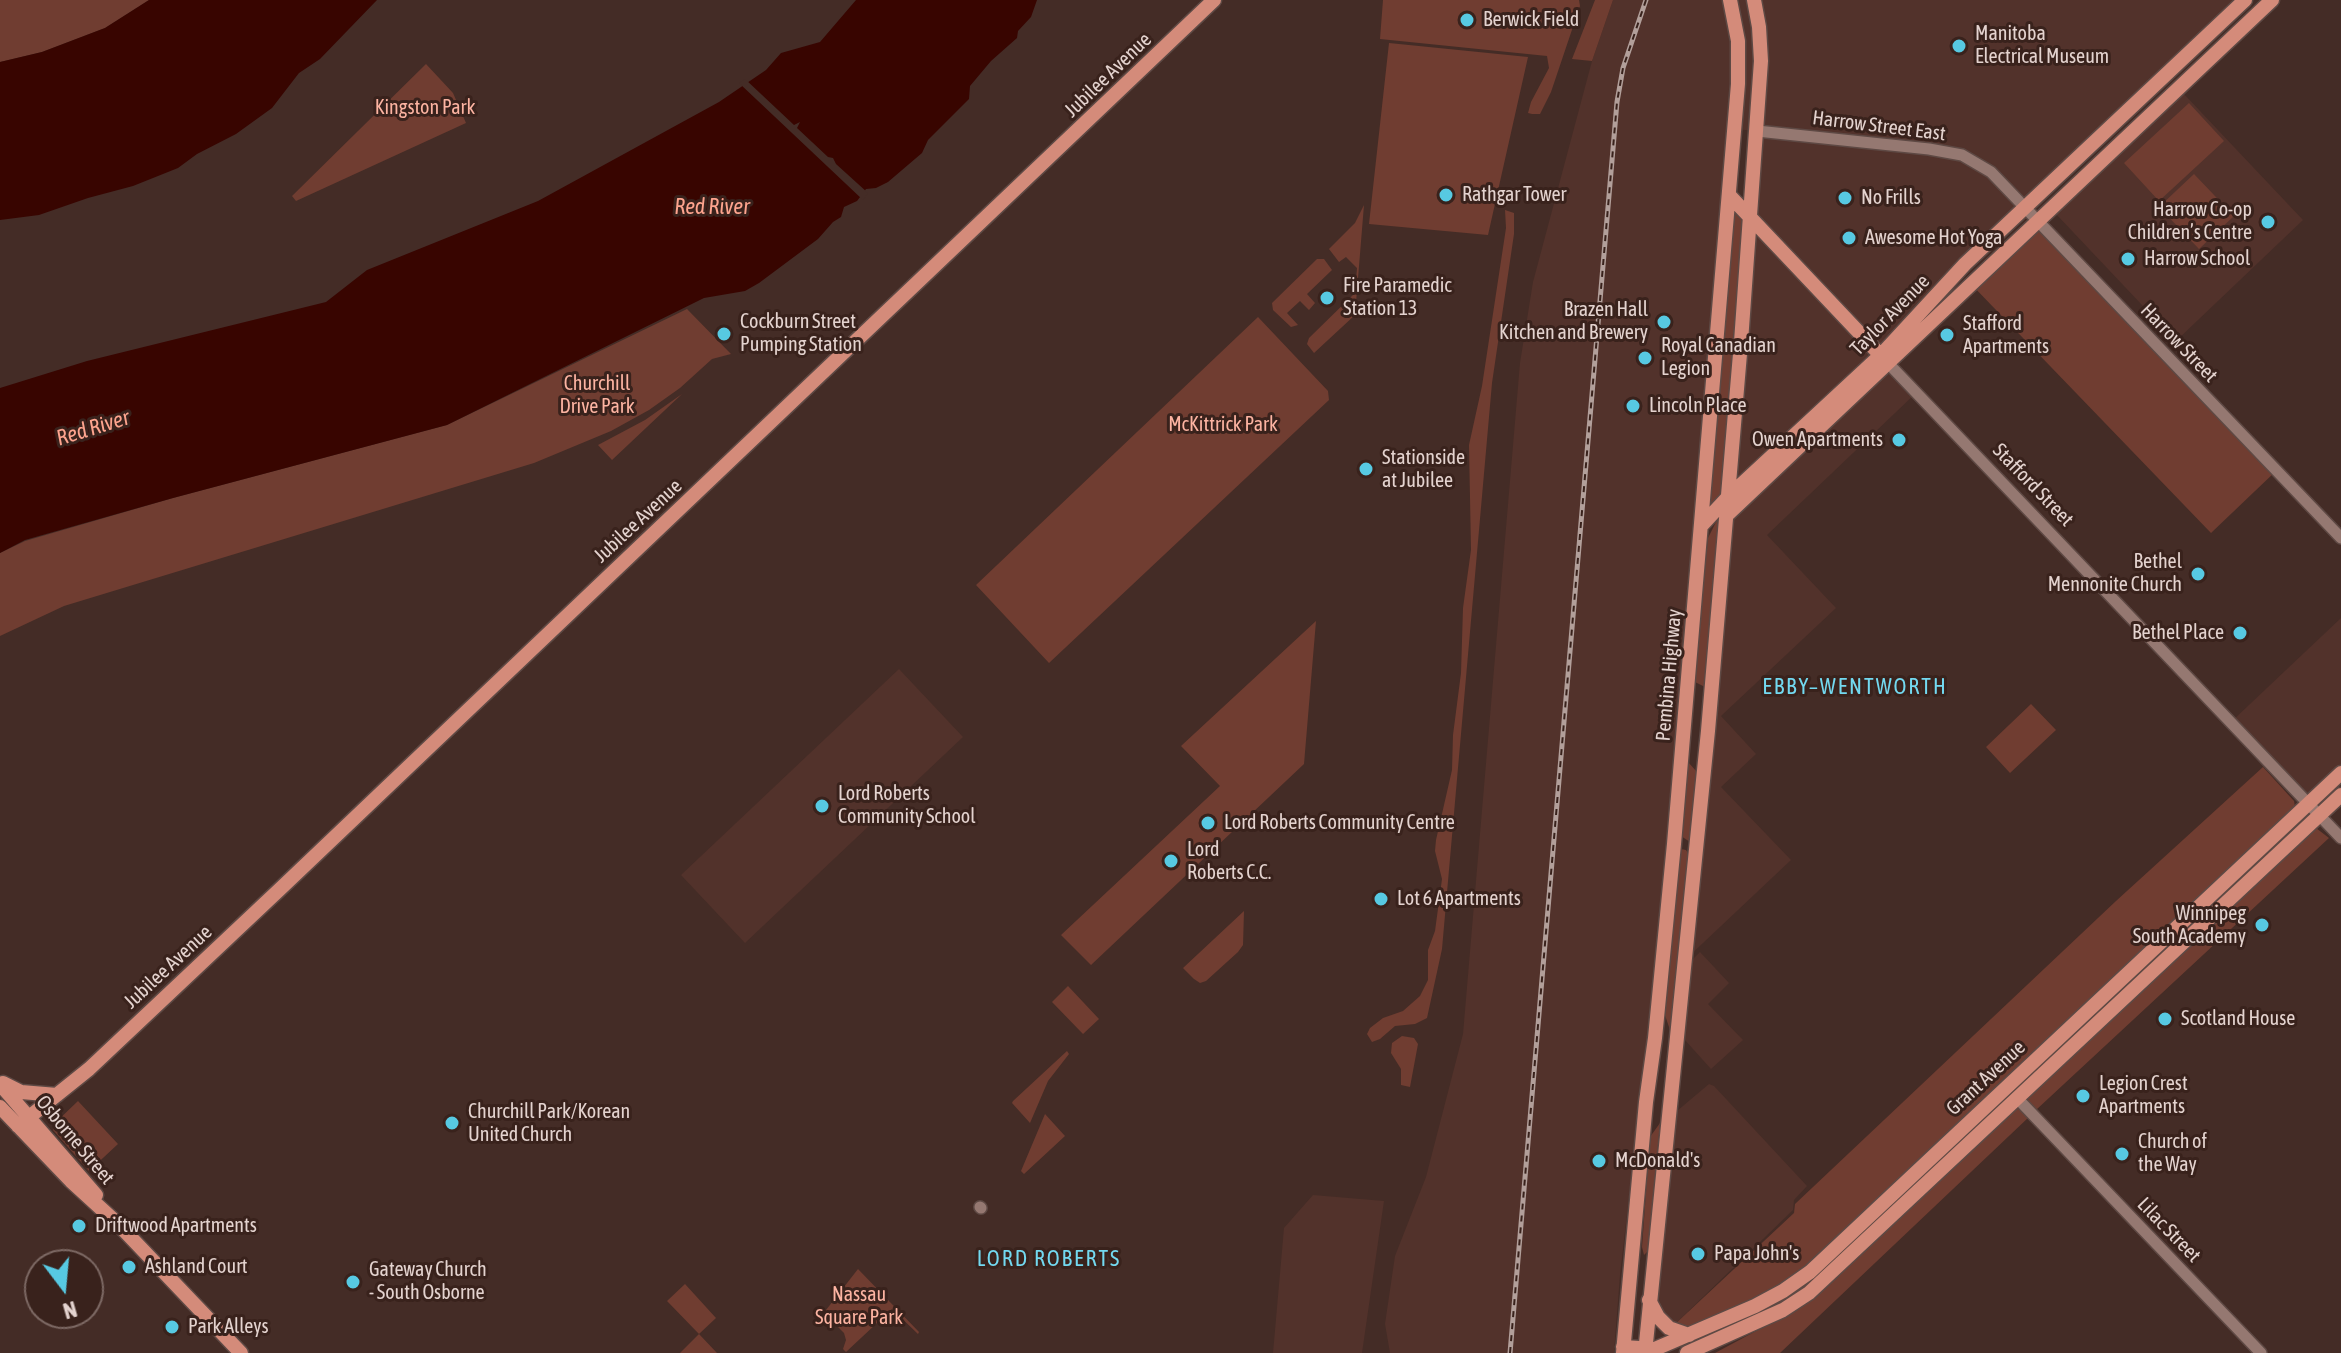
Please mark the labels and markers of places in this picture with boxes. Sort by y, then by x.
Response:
place label: Berwick Field [1483,8,1579,32]
marker: Berwick Field [1458,11,1476,29]
place label: Manitoba Electrical Museum [1975,22,2109,69]
marker: Manitoba Electrical Museum [1950,37,1968,55]
place label: Rathgar Tower [1462,183,1566,207]
marker: Rathgar Tower [1437,186,1455,204]
place label: No Frills [1861,186,1921,210]
marker: No Frills [1836,189,1854,207]
place label: Harrow Co-op Children’s Centre [2128,198,2252,245]
marker: Harrow Co-op Children’s Centre [2259,213,2277,231]
place label: Awesome Hot Yoga [1865,226,2002,250]
marker: Awesome Hot Yoga [1840,229,1858,247]
place label: Harrow School [2144,247,2250,271]
marker: Harrow School [2119,250,2137,268]
place label: Fire Paramedic Station 13 [1343,274,1452,321]
marker: Fire Paramedic Station 13 [1318,289,1336,307]
place label: Brazen Hall Kitchen and Brewery [1499,298,1648,345]
place label: Cockburn Street Pumping Station [740,310,862,357]
place label: Stafford Apartments [1963,312,2049,359]
marker: Brazen Hall Kitchen and Brewery [1655,313,1673,331]
marker: Cockburn Street Pumping Station [715,325,733,343]
marker: Stafford Apartments [1938,326,1956,344]
place label: Royal Canadian Legion [1661,334,1776,381]
marker: Royal Canadian Legion [1636,349,1654,367]
place label: Lincoln Place [1649,394,1746,418]
marker: Lincoln Place [1624,397,1642,415]
place label: Owen Apartments [1752,428,1883,452]
marker: Owen Apartments [1890,431,1908,449]
place label: Stationside at Jubilee [1382,446,1465,493]
marker: Stationside at Jubilee [1357,460,1375,478]
place label: Bethel Mennonite Church [2048,550,2182,597]
marker: Bethel Mennonite Church [2189,565,2207,583]
place label: Bethel Place [2132,621,2224,645]
marker: Bethel Place [2231,624,2249,642]
place label: Lord Roberts Community School [838,782,975,829]
marker: Lord Roberts Community School [813,797,831,815]
place label: Lord Roberts Community Centre [1224,811,1455,835]
marker: Lord Roberts Community Centre [1199,814,1217,832]
place label: Lord Roberts C.C. [1187,838,1271,885]
marker: Lord Roberts C.C. [1162,852,1180,870]
place label: Lot 6 Apartments [1397,887,1521,911]
marker: Lot 6 Apartments [1372,890,1390,908]
place label: Winnipeg South Academy [2133,902,2246,949]
marker: Winnipeg South Academy [2253,916,2271,934]
place label: Scotland House [2181,1007,2295,1031]
marker: Scotland House [2156,1010,2174,1028]
place label: Legion Crest Apartments [2099,1072,2188,1119]
marker: Legion Crest Apartments [2074,1087,2092,1105]
place label: Churchill Park/Korean United Church [468,1100,630,1147]
marker: Churchill Park/Korean United Church [443,1114,461,1132]
place label: Church of the Way [2138,1130,2207,1177]
marker: Church of the Way [2113,1145,2131,1163]
place label: McDonald's [1615,1149,1700,1173]
marker: McDonald's [1590,1152,1608,1170]
place label: Driftwood Apartments [95,1214,257,1238]
marker: Driftwood Apartments [70,1217,88,1235]
place label: Papa John's [1714,1242,1799,1266]
marker: Papa John's [1689,1245,1707,1263]
place label: Ashland Court [145,1255,248,1279]
marker: Ashland Court [120,1258,138,1276]
place label: Gateway Church - South Osborne [369,1258,487,1305]
marker: Gateway Church - South Osborne [344,1273,362,1291]
place label: Park Alleys [188,1315,269,1339]
marker: Park Alleys [163,1318,181,1336]

